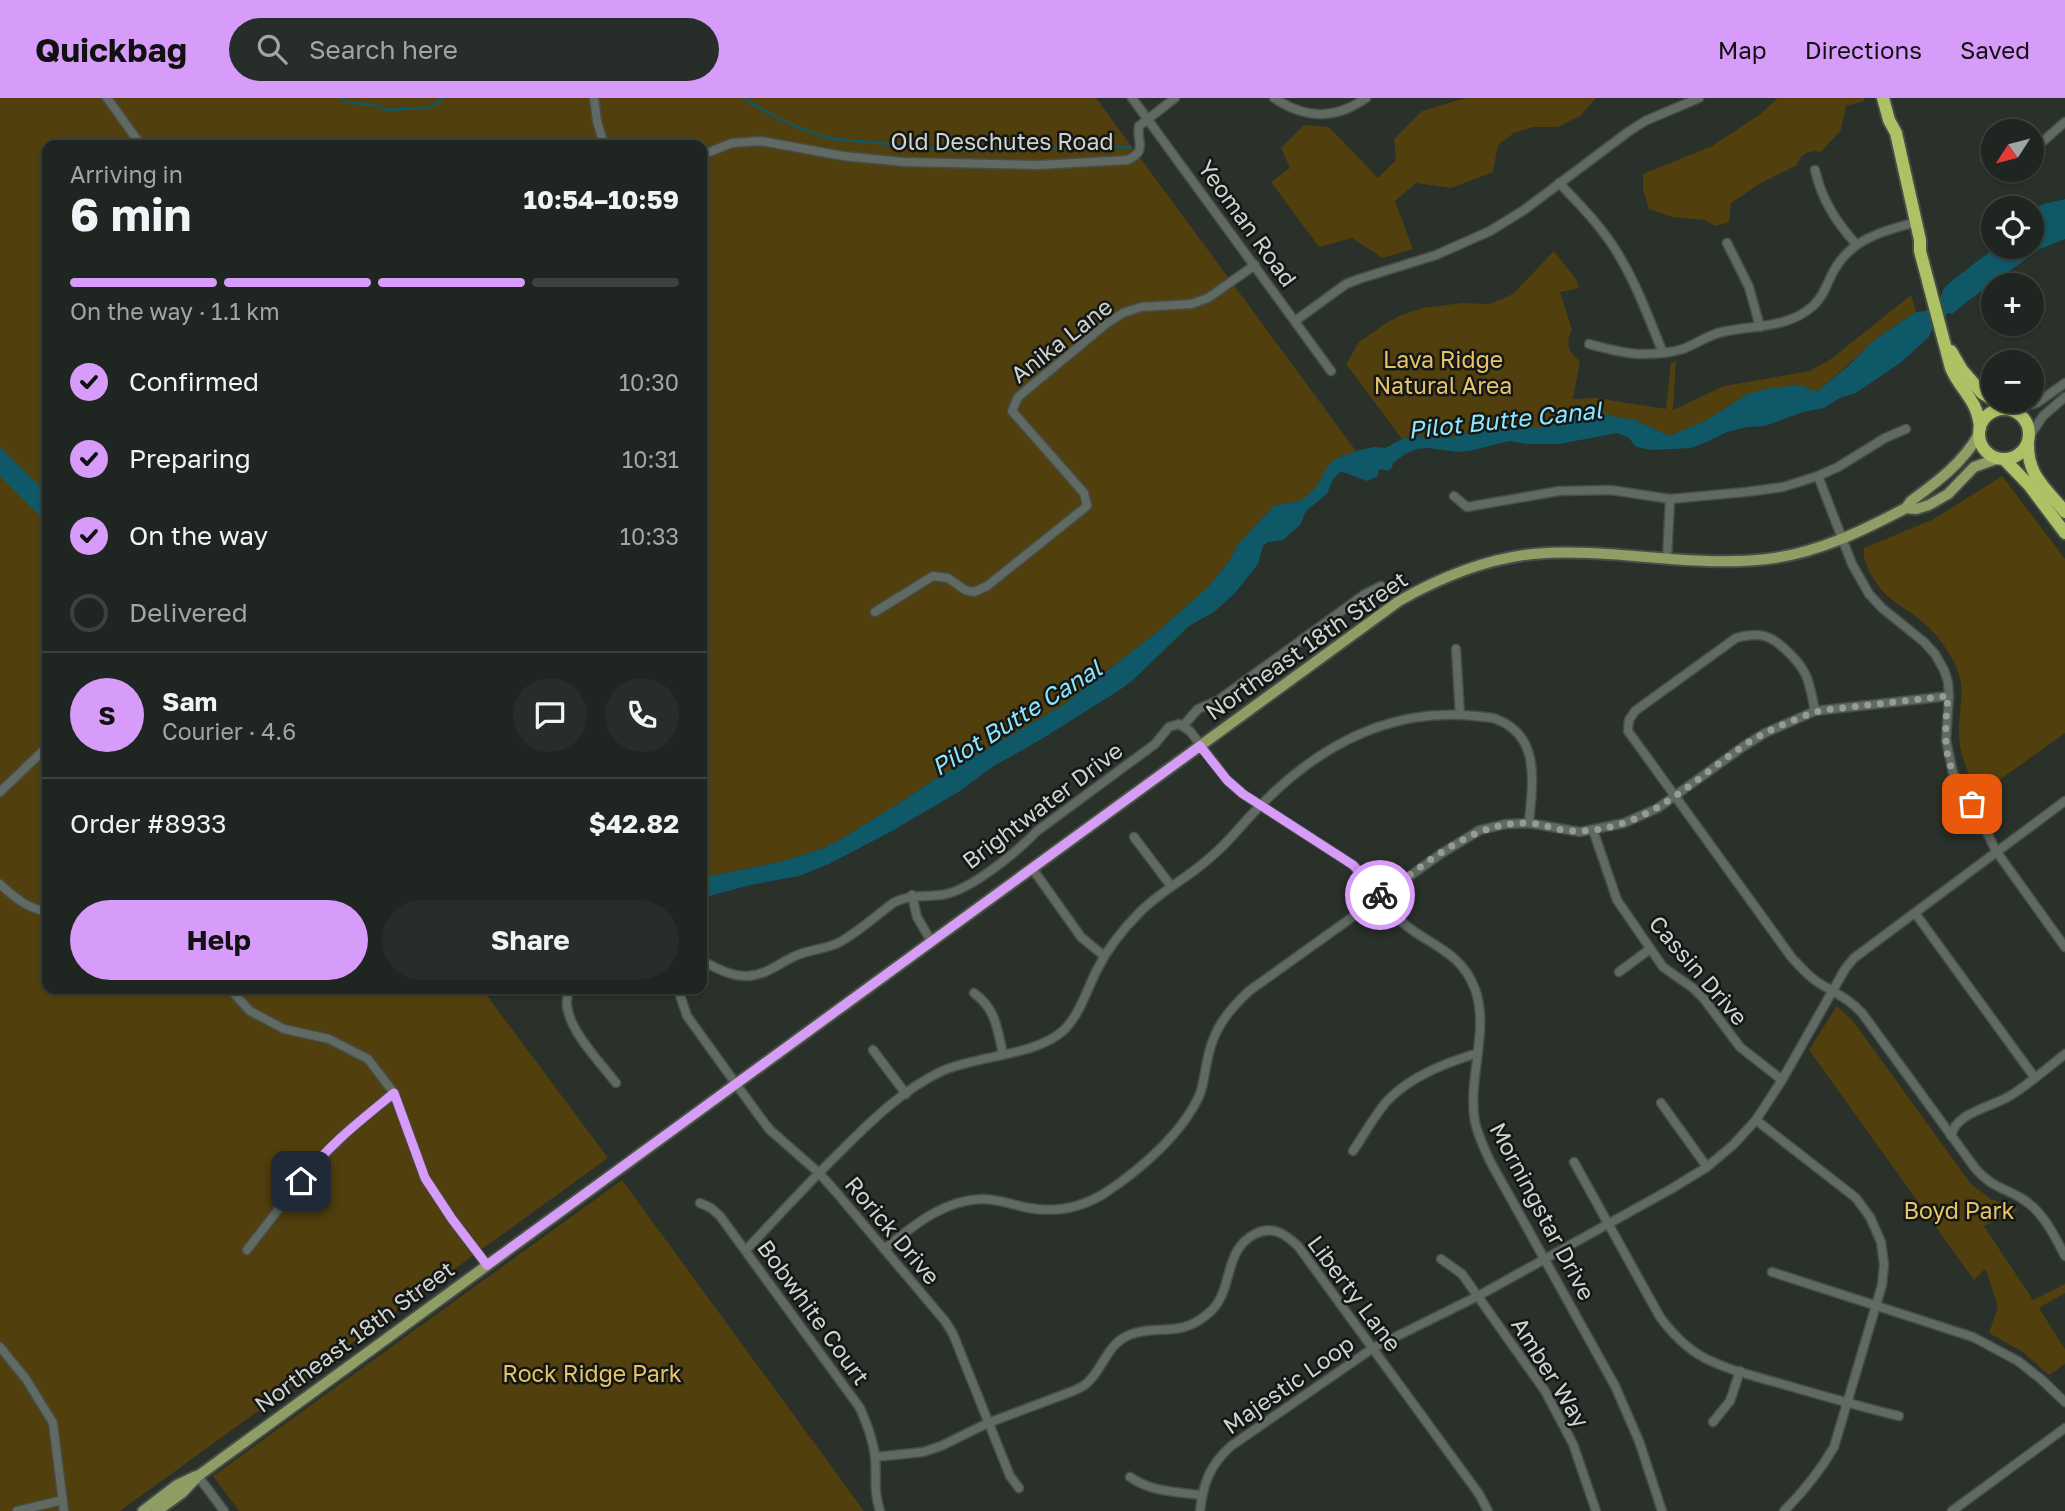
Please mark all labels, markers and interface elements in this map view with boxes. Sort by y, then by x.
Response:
search box [229,18,719,81]
text: Quickbag [35,30,187,69]
icon: search [253,30,291,68]
text: Search here [309,34,458,65]
text: Map [1718,35,1767,64]
text: Directions [1805,35,1922,64]
text: Saved [1960,35,2030,64]
north arrow [1981,119,2044,182]
map controls [1981,119,2044,413]
street label: Old Deschutes Road [890,127,1114,155]
street label: Yeoman Road [1193,154,1303,292]
text: Arriving in [70,160,183,188]
text: 10:54–10:59 [524,184,679,215]
text: 6 min [70,186,191,241]
button: locate [1981,196,2044,259]
button: + [1981,273,2044,336]
street label: Anika Lane [1005,292,1117,388]
text: On the way · 1.1 km [70,297,280,325]
park label: Lava Ridge Natural Area [1374,345,1512,399]
button: − [1981,350,2044,413]
icon: check [70,363,108,401]
text: Confirmed [129,366,259,397]
text: 10:30 [619,368,679,396]
water label: Pilot Butte Canal [1407,394,1605,444]
icon: check [70,440,108,478]
text: Preparing [129,443,251,474]
text: 10:31 [622,445,679,473]
icon: check [70,517,108,555]
text: On the way [129,520,268,551]
text: 10:33 [620,522,679,550]
street label: Northeast 18th Street [1200,565,1412,725]
text: Delivered [129,597,248,628]
water label: Pilot Butte Canal [926,652,1107,781]
button: chat [513,678,587,752]
button: phone [605,678,679,752]
text: Sam [162,686,217,717]
text: S [98,700,116,731]
text: Courier · 4.6 [162,717,296,745]
street label: Brightwater Drive [956,736,1128,874]
pin [1942,774,2002,834]
icon: bag [1953,785,1991,823]
text: Order #8933 [70,808,227,839]
text: $42.82 [589,808,679,839]
courier [1345,860,1415,930]
icon: bike [1361,876,1399,914]
button: Help [70,900,368,980]
button: Share [382,900,679,980]
street label: Cassin Drive [1644,909,1754,1031]
street label: Morningstar Drive [1484,1117,1602,1305]
pin [271,1151,331,1211]
icon: home [282,1162,320,1200]
street label: Rorick Drive [840,1170,946,1290]
park label: Boyd Park [1904,1196,2014,1224]
street label: Liberty Lane [1302,1229,1408,1357]
street label: Bobwhite Court [752,1234,876,1390]
street label: Northeast 18th Street [249,1254,459,1418]
street label: Amber Way [1506,1312,1596,1432]
street label: Majestic Loop [1217,1329,1359,1439]
park label: Rock Ridge Park [502,1359,682,1387]

